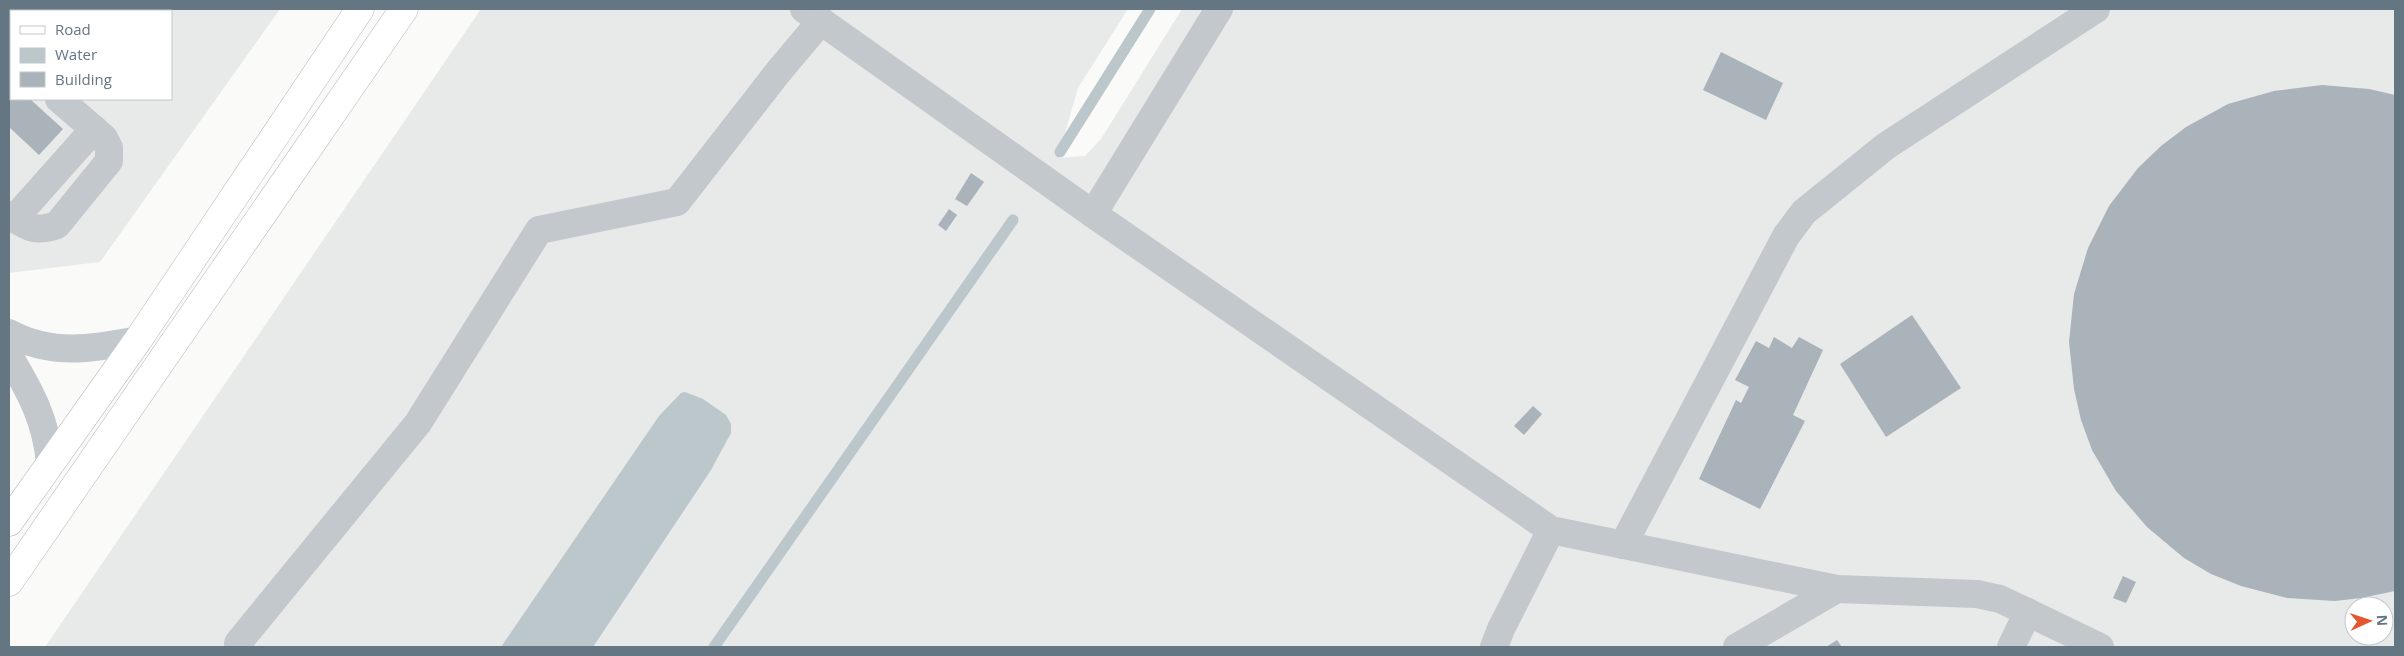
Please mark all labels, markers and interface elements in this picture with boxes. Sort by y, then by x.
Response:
legend [10,10,172,100]
text: Road [55,19,91,39]
text: Water [55,44,97,64]
text: Building [55,69,112,89]
north arrow [2344,596,2394,646]
text: N [2373,614,2392,626]

